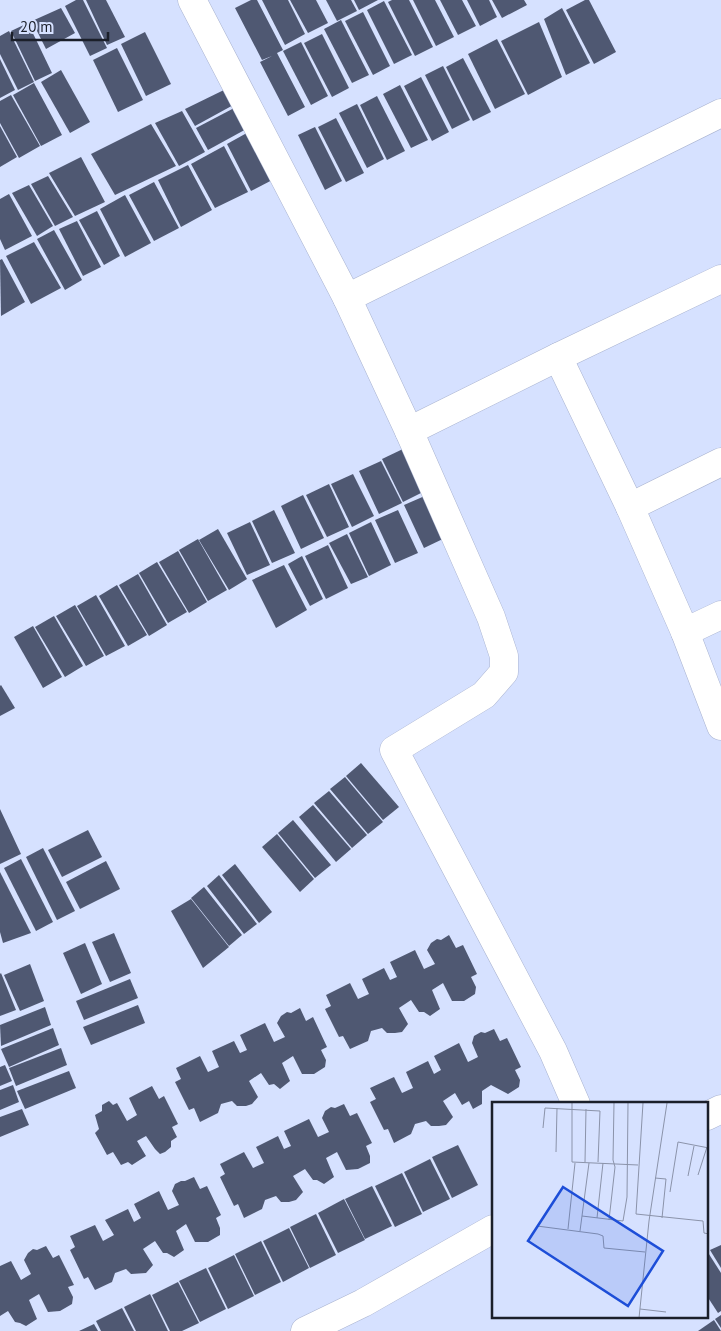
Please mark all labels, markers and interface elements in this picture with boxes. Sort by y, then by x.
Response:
scale bar [12,10,109,42]
text: 20 m [20,17,53,36]
inset map [492,1102,708,1318]

